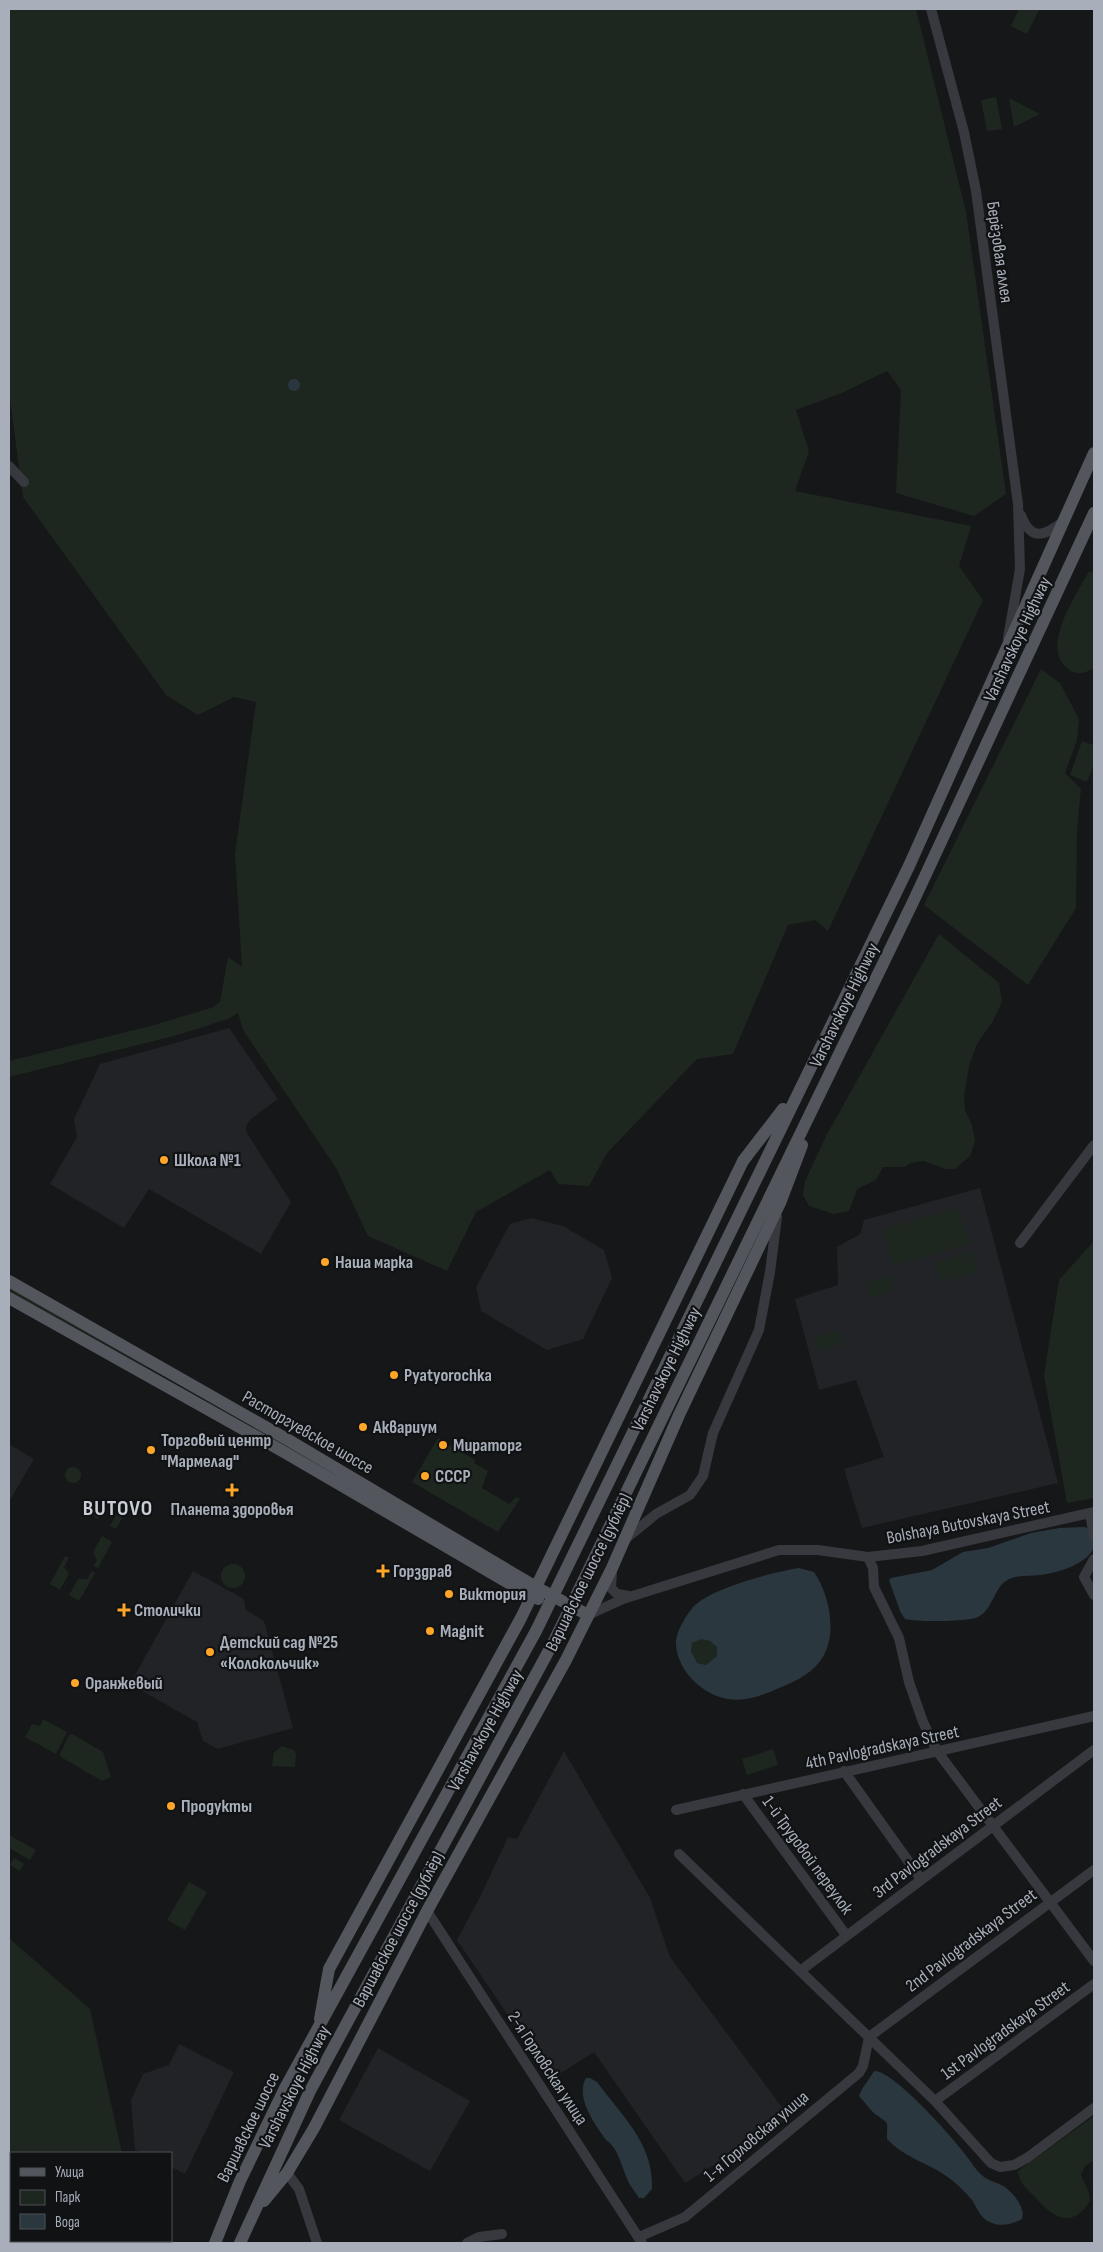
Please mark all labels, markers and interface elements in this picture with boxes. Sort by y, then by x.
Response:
street label: Берёзовая аллея [982,200,1017,304]
street label: Varshavskoye Highway [979,573,1056,705]
street label: Varshavskoye Highway [805,940,884,1071]
place label: Школа №1 [174,1150,241,1171]
marker: Школа №1 [158,1154,170,1166]
place label: Наша марка [335,1252,413,1273]
marker: Наша марка [319,1256,331,1268]
street label: Varshavskoye Highway [627,1304,706,1435]
place label: Pyatyorochka [404,1365,492,1386]
marker: Pyatyorochka [388,1369,400,1381]
street label: Расторгуевское шоссе [239,1386,377,1478]
place label: Аквариум [372,1417,437,1438]
marker: Аквариум [357,1421,369,1433]
place label: Торговый центр "Мармелад" [161,1430,271,1472]
place label: Мираторг [453,1435,522,1456]
marker: Мираторг [437,1439,449,1451]
marker: Торговый центр "Мармелад" [145,1444,157,1456]
place label: СССР [435,1466,471,1487]
marker: СССР [419,1470,431,1482]
marker: Планета здоровья [226,1484,238,1496]
street label: Варшавское шоссе (дублёр) [541,1490,636,1655]
district label: BUTOVO [83,1495,153,1522]
street label: Bolshaya Butovskaya Street [885,1496,1052,1549]
place label: Планета здоровья [171,1499,293,1520]
place label: Горздрав [393,1561,452,1582]
marker: Горздрав [377,1565,389,1577]
place label: Виктория [459,1584,526,1605]
marker: Виктория [443,1588,455,1600]
place label: Столички [134,1600,201,1621]
marker: Столички [118,1604,130,1616]
place label: Magnit [440,1621,484,1642]
marker: Magnit [424,1625,436,1637]
place label: Детский сад №25 «Колокольчик» [220,1632,338,1674]
marker: Детский сад №25 «Колокольчик» [204,1646,216,1658]
street label: Varshavskoye Highway [443,1666,528,1795]
place label: Оранжевый [85,1673,163,1694]
marker: Оранжевый [69,1677,81,1689]
street label: 4th Pavlogradskaya Street [803,1721,961,1774]
street label: 1-й Трудовой переулок [758,1792,858,1919]
street label: 3rd Pavlogradskaya Street [869,1792,1006,1903]
place label: Продукты [181,1796,252,1817]
marker: Продукты [165,1800,177,1812]
street label: Варшавское шоссе (дублёр) [348,1848,448,2011]
street label: 2nd Pavlogradskaya Street [902,1884,1041,1996]
street label: 1st Pavlogradskaya Street [937,1976,1074,2084]
street label: 2-я Горловская улица [503,2007,592,2129]
street label: Varshavskoye Highway [254,2022,335,2152]
street label: Варшавское шоссе [213,2069,284,2186]
street label: 1-я Горловская улица [700,2086,813,2186]
legend [10,2152,172,2242]
text: Улица [55,2163,84,2182]
text: Парк [55,2188,81,2207]
text: Вода [55,2213,80,2232]

